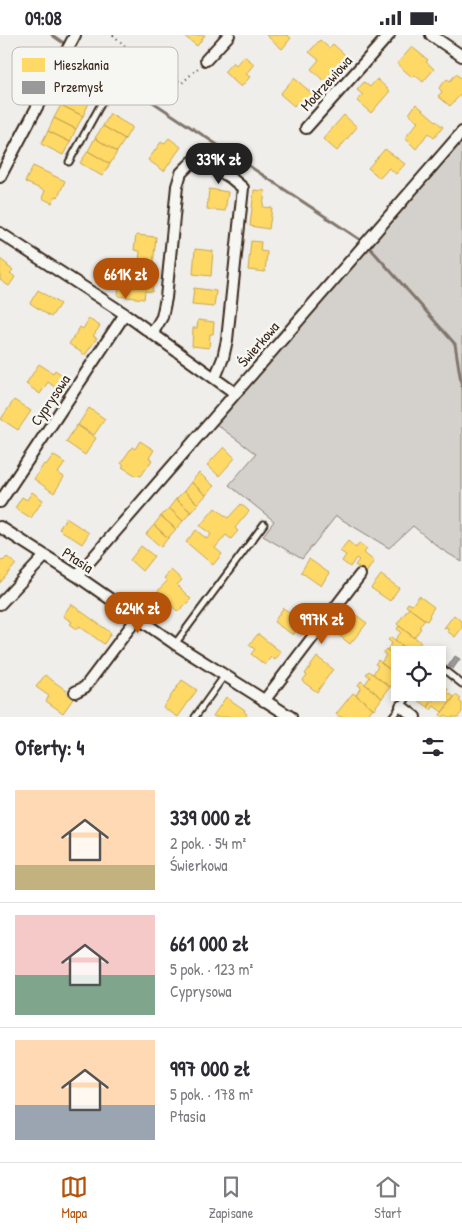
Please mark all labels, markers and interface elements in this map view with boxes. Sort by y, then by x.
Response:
text: 09:08 [25,5,62,31]
legend [12,47,178,105]
street label: Modrzewiowa [295,51,357,115]
text: Mieszkania [54,55,109,74]
text: Przemysł [54,77,104,97]
pin: 339K zł [173,143,265,185]
text: 339K zł [196,148,242,170]
pin: 661K zł [80,257,172,300]
text: 661K zł [104,263,148,285]
street label: Świerkowa [232,317,284,371]
street label: Cyprysowa [25,370,75,430]
street label: Ptasia [58,542,98,578]
pin: 624K zł [92,591,184,634]
text: 624K zł [116,597,160,619]
pin: 997K zł [276,603,368,645]
text: 997K zł [300,608,344,630]
map controls [391,646,446,701]
button: locate [391,646,446,701]
text: Oferty: 4 [15,733,84,762]
icon: filters [419,733,447,761]
text: 339 000 zł [170,803,251,832]
icon: home [55,810,115,870]
text: 2 pok. · 54 m² [170,832,246,854]
text: Świerkowa [170,854,228,876]
text: 661 000 zł [170,929,249,958]
icon: home [55,935,115,995]
text: 5 pok. · 123 m² [170,958,253,980]
text: Cyprysowa [170,980,232,1002]
text: 997 000 zł [170,1054,251,1083]
icon: home [55,1060,115,1120]
text: 5 pok. · 178 m² [170,1083,253,1105]
text: Ptasia [170,1105,206,1127]
tab: Mapa [60,1173,88,1222]
tab: Zapisane [209,1173,253,1222]
tab: Start [374,1173,402,1222]

